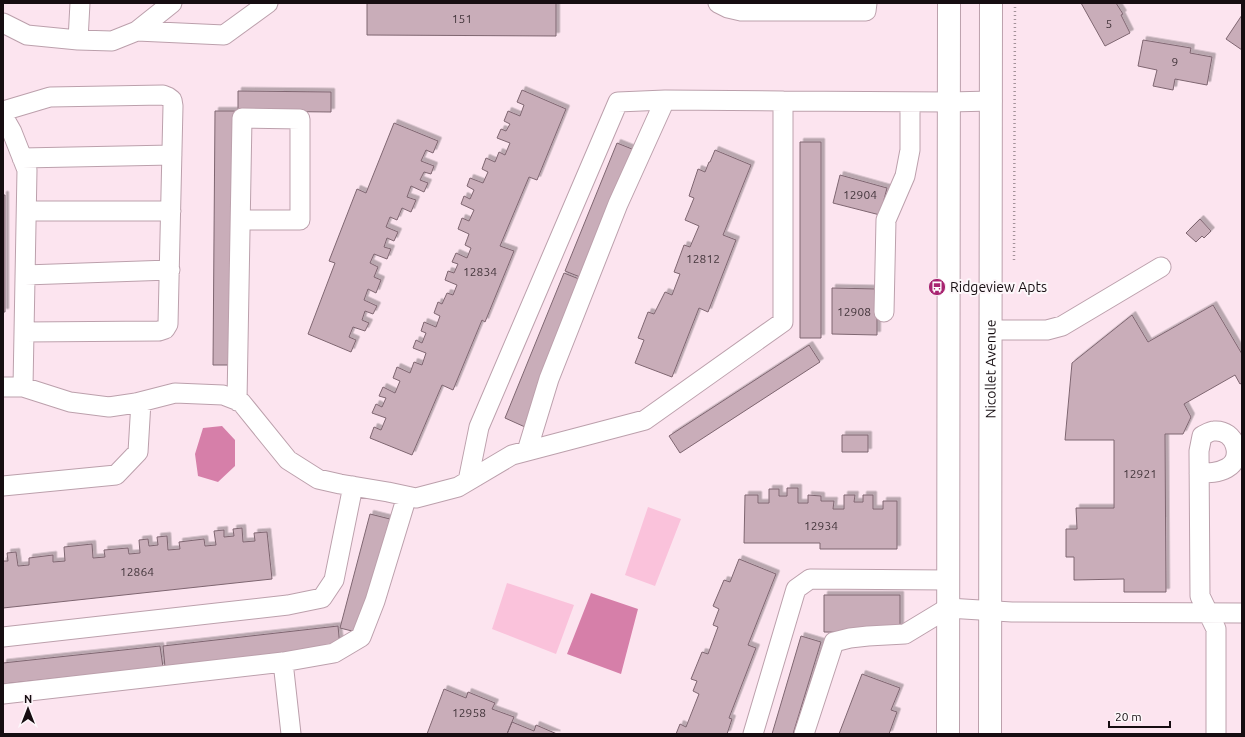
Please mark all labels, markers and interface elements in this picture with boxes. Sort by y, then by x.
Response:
house number: 151 [452,12,472,25]
house number: 5 [1106,17,1112,30]
house number: 9 [1172,55,1178,68]
house number: 12904 [843,188,877,201]
house number: 12812 [686,252,720,265]
house number: 12834 [463,265,497,278]
bus stop icon: Ridgeview Apts [927,277,947,297]
place label: Ridgeview Apts [950,279,1047,295]
house number: 12908 [837,305,871,318]
street label: Nicollet Avenue [982,319,999,419]
house number: 12921 [1123,467,1157,480]
house number: 12934 [804,519,838,532]
house number: 12864 [120,565,154,578]
north arrow [8,689,48,729]
text: N [24,693,32,705]
scale bar [1109,703,1170,729]
house number: 12958 [452,706,486,719]
text: 20 m [1115,710,1142,723]

